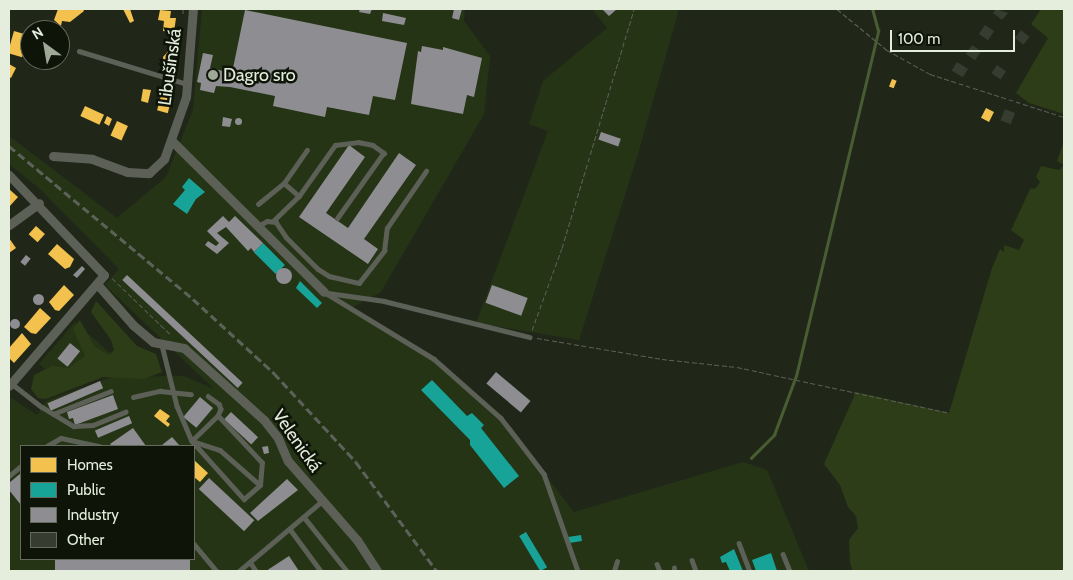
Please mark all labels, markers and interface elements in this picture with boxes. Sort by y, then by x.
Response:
north arrow [20,20,70,70]
scale bar [893,20,1018,52]
text: N [29,23,47,43]
street label: Libušínská [154,27,186,107]
text: 100 m [898,30,940,48]
place label: Dagro sro [223,64,296,86]
marker: Dagro sro [207,69,219,81]
street label: Velenická [268,406,326,476]
legend [20,445,195,560]
text: Homes [67,456,113,474]
text: Public [67,481,105,499]
text: Industry [67,506,119,524]
text: Other [67,531,104,549]

